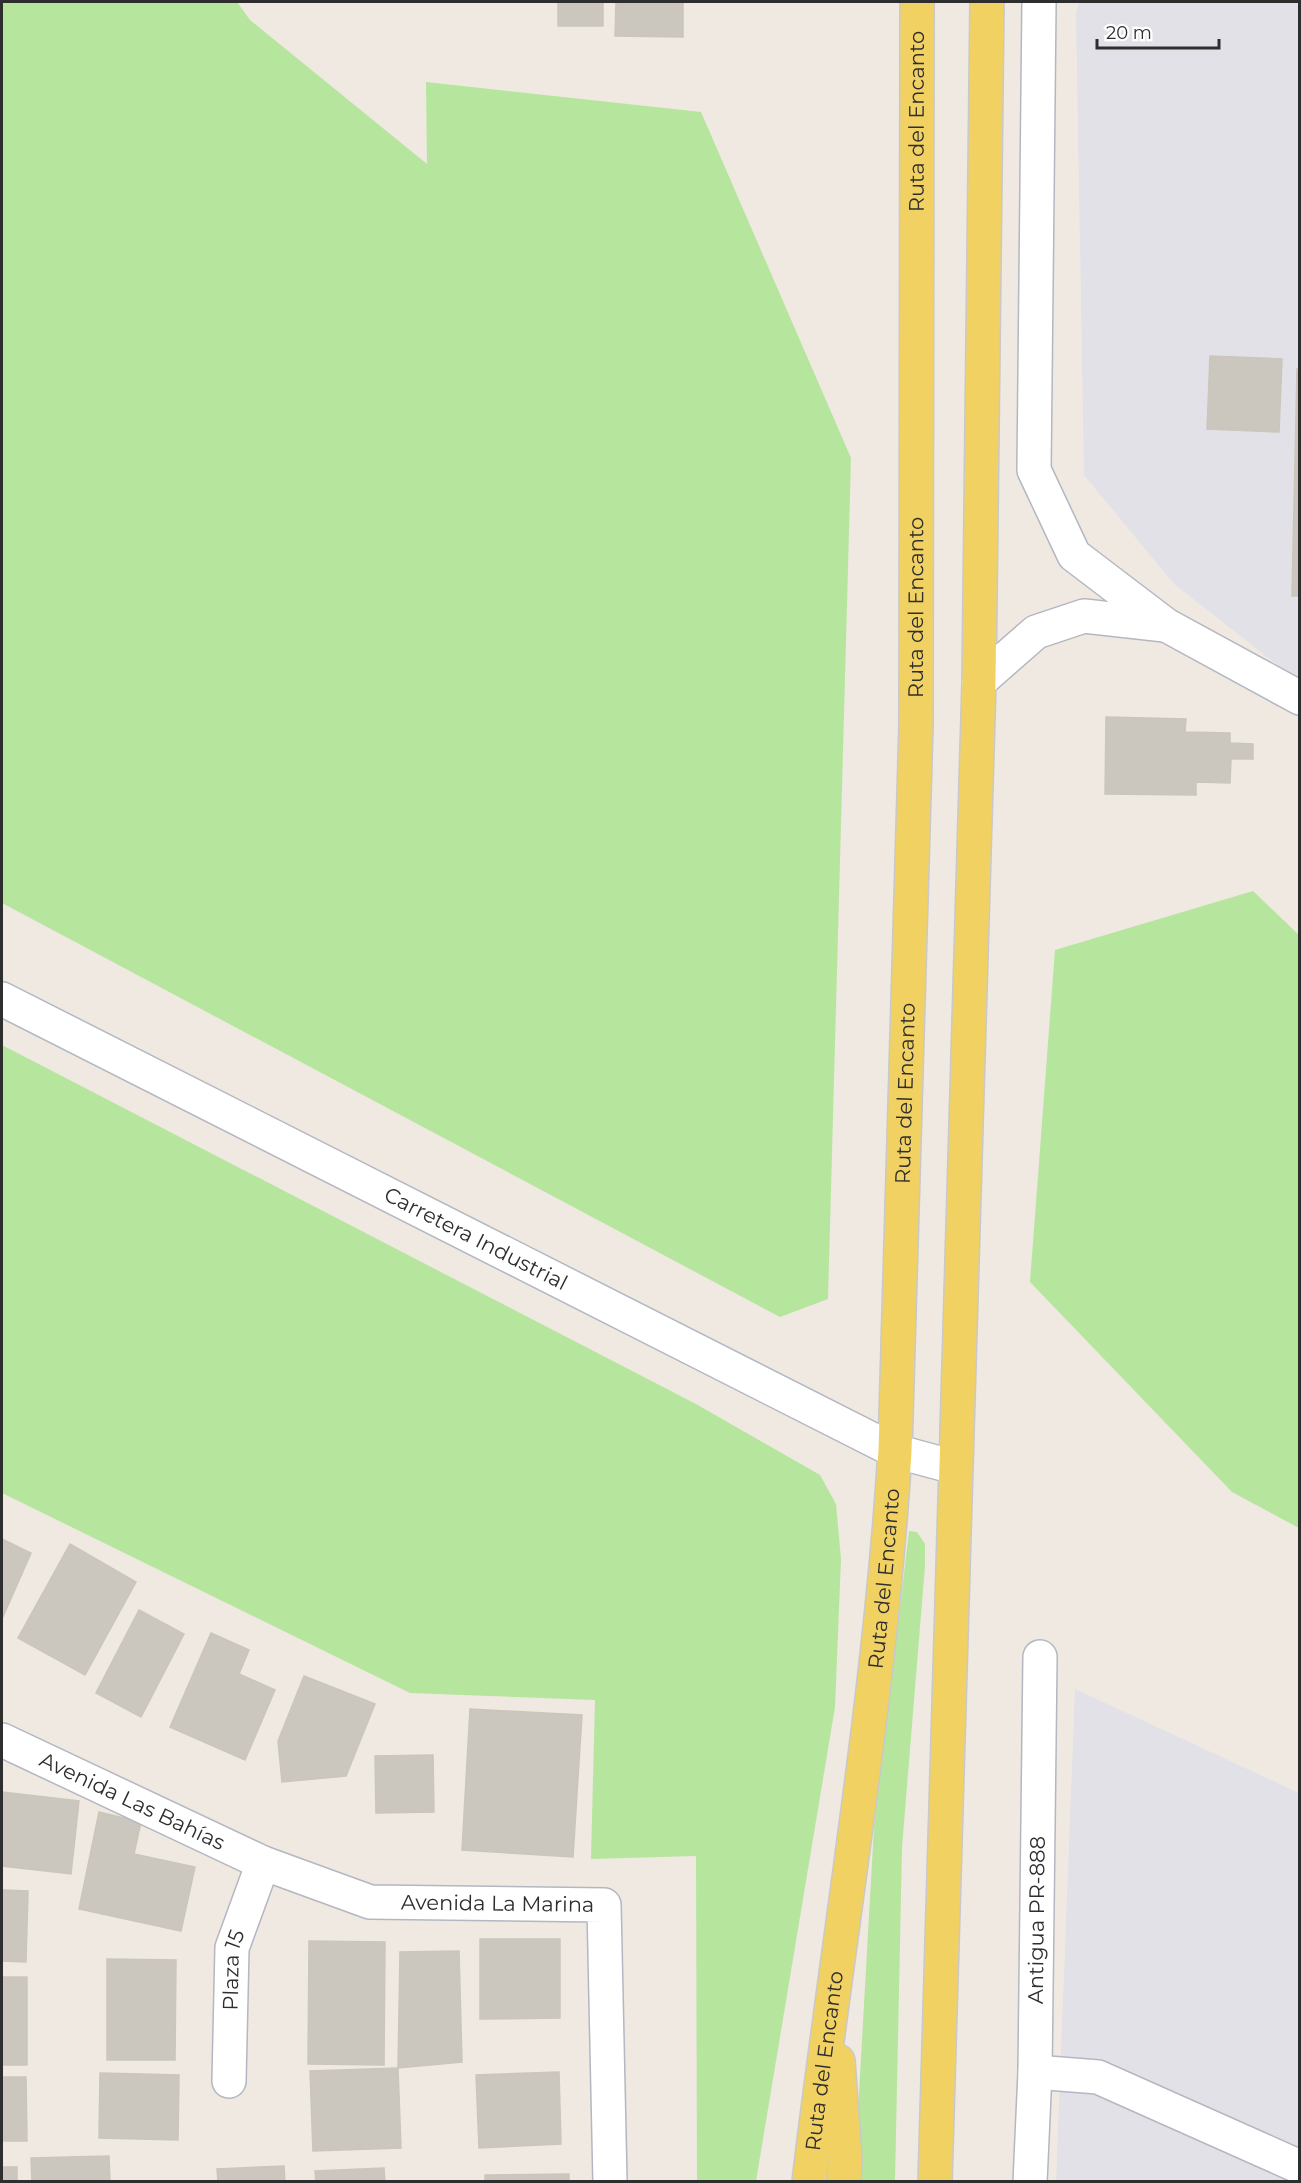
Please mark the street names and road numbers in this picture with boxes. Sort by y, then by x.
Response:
street label: Ruta del Encanto [904,31,929,212]
street label: Ruta del Encanto [903,517,928,698]
street label: Ruta del Encanto [890,1002,920,1184]
street label: Carretera Industrial [380,1182,572,1295]
street label: Ruta del Encanto [863,1487,904,1670]
street label: Avenida Las Bahías [36,1747,229,1855]
street label: Antigua PR-888 [1023,1836,1050,2004]
street label: Avenida La Marina [401,1889,595,1917]
street label: Plaza 15 [218,1926,250,2011]
street label: Ruta del Encanto [800,1969,848,2152]

